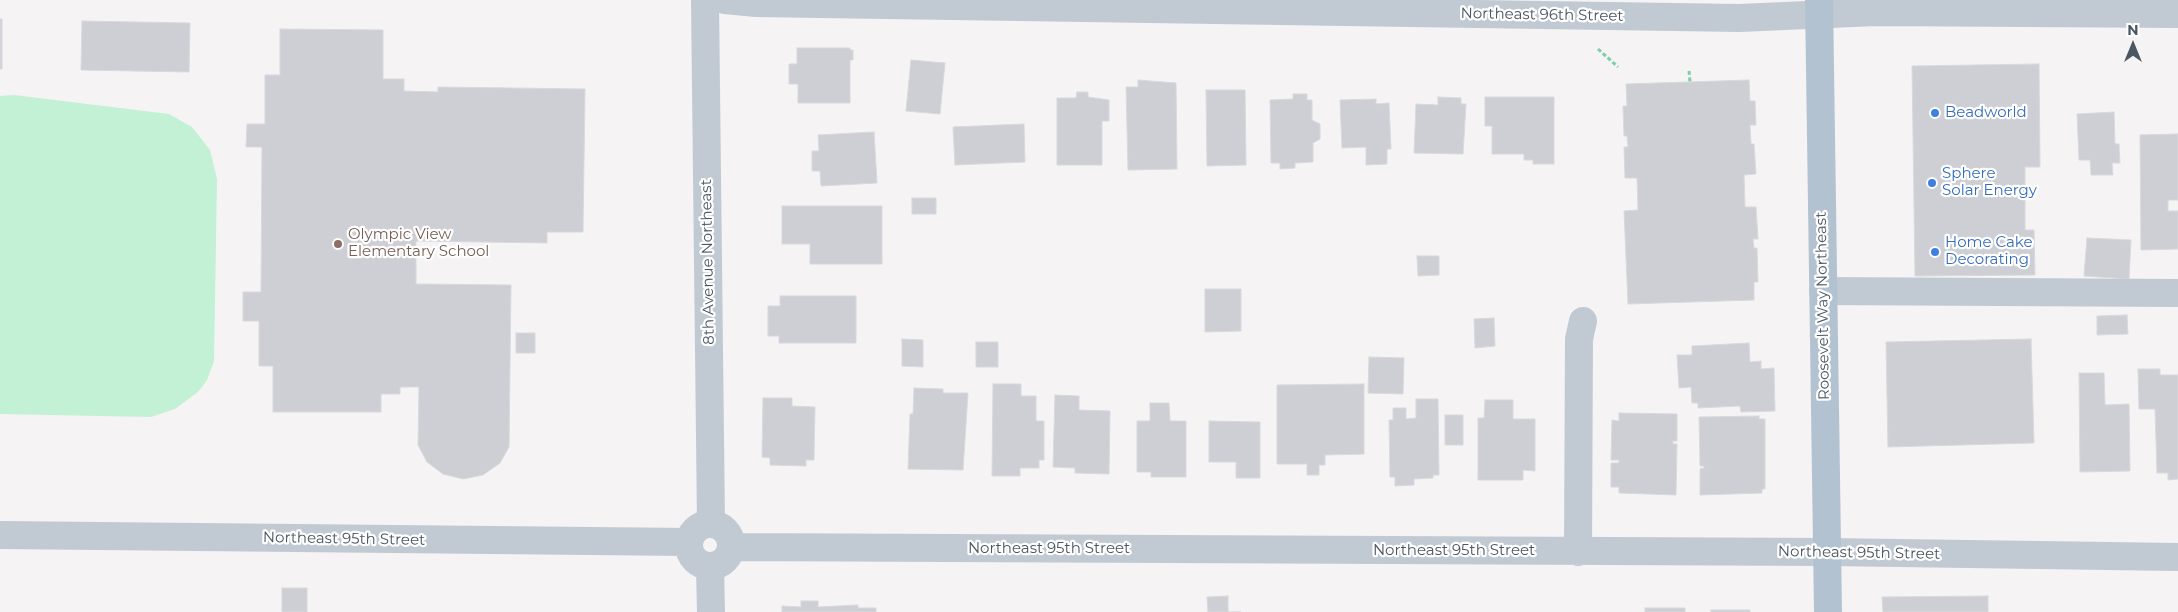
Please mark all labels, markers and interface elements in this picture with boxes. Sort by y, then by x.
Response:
street label: Northeast 96th Street [1460,5,1624,25]
north arrow [2108,20,2158,70]
text: N [2127,21,2139,39]
place label: Beadworld [1945,104,2027,122]
marker: Beadworld [1929,107,1941,119]
place label: Sphere Solar Energy [1942,165,2037,200]
marker: Sphere Solar Energy [1926,177,1938,189]
street label: 8th Avenue Northeast [698,179,718,345]
street label: Roosevelt Way Northeast [1812,212,1834,400]
place label: Olympic View Elementary School [348,226,489,261]
place label: Home Cake Decorating [1945,234,2033,269]
marker: Olympic View Elementary School [332,238,344,250]
marker: Home Cake Decorating [1929,246,1941,258]
street label: Northeast 95th Street [263,529,425,549]
street label: Northeast 95th Street [968,540,1130,558]
street label: Northeast 95th Street [1373,542,1535,560]
street label: Northeast 95th Street [1778,543,1940,563]

